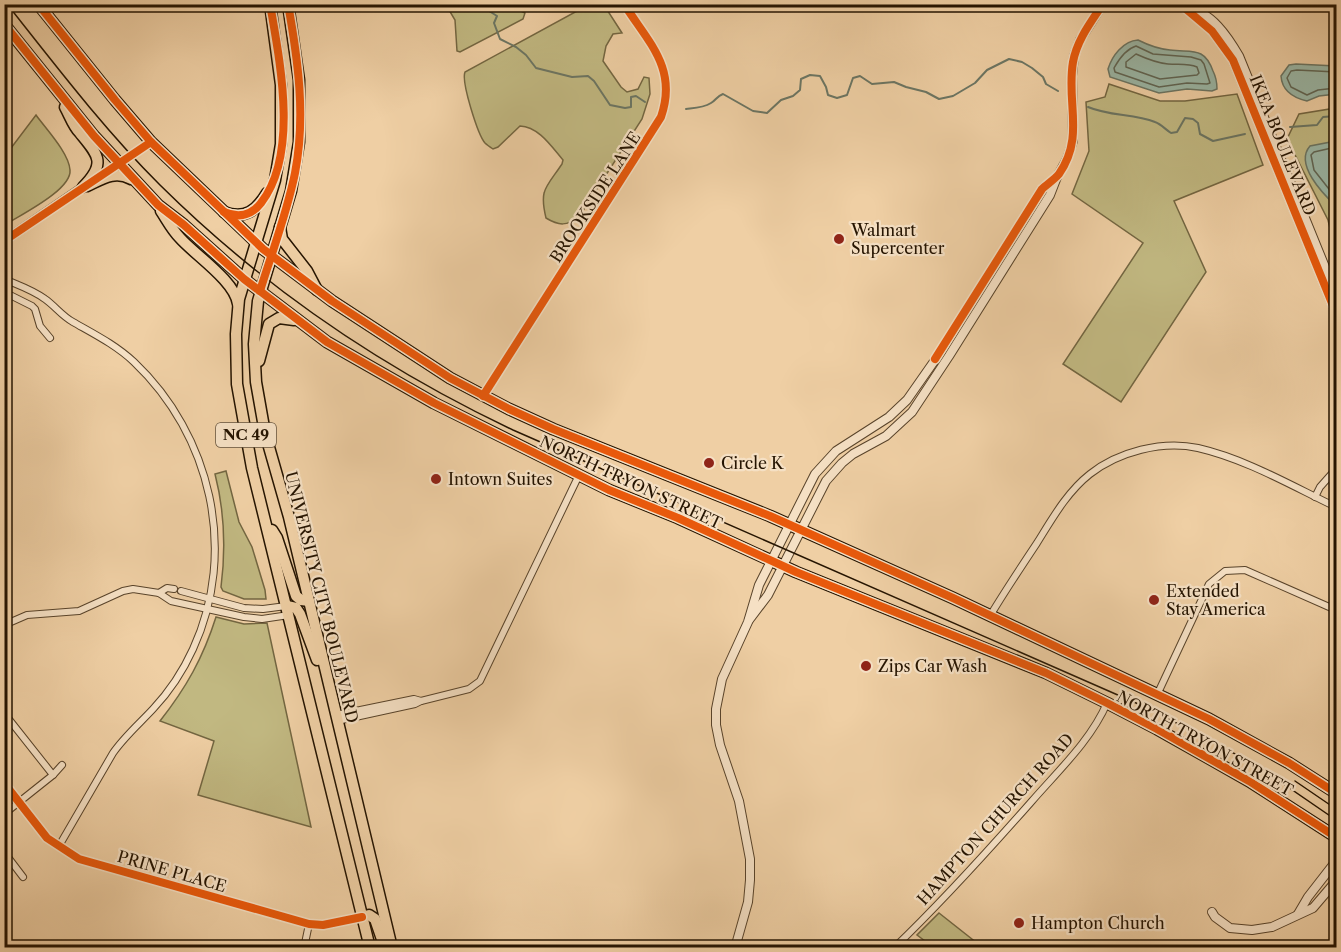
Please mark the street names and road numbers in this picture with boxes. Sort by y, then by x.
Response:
street label: IKEA BOULEVARD [1246,72,1320,218]
street label: BROOKSIDE LANE [545,128,645,266]
road number: NC 49 [216,423,276,447]
street label: NORTH TRYON STREET [537,431,725,533]
street label: UNIVERSITY CITY BOULEVARD [281,469,363,725]
street label: NORTH TRYON STREET [1113,686,1297,800]
street label: HAMPTON CHURCH ROAD [913,729,1077,909]
street label: PRINE PLACE [115,846,229,896]

